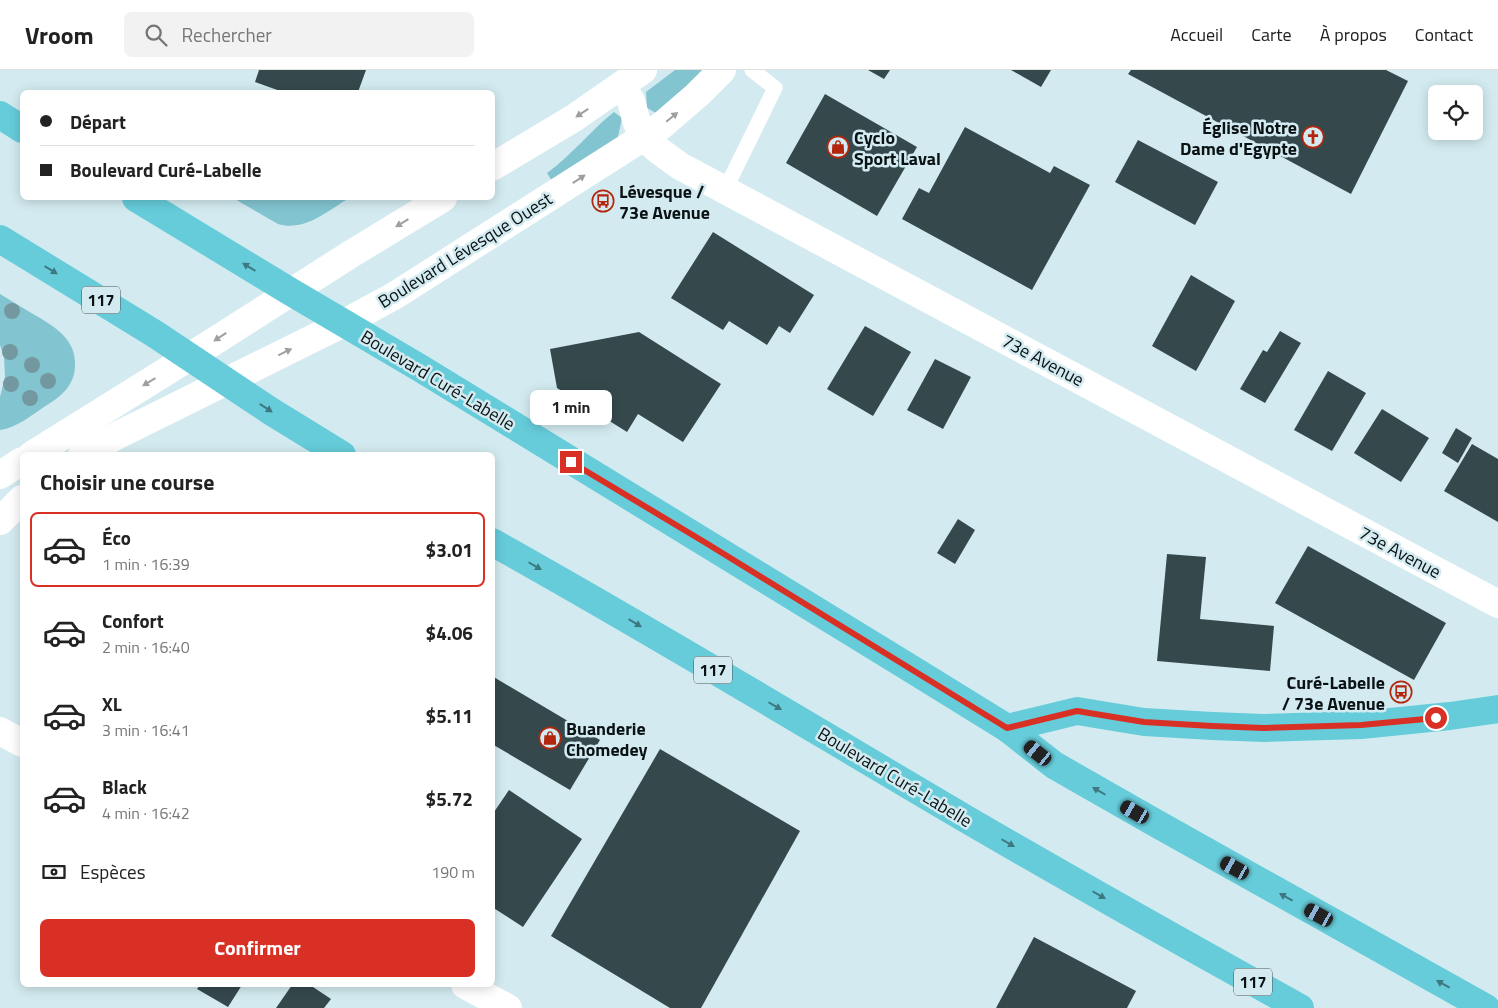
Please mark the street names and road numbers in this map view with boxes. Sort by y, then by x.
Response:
street label: Boulevard Lévesque Ouest [373,185,558,315]
road number: 117 [82,286,120,314]
street label: Boulevard Curé-Labelle [356,323,520,437]
street label: 73e Avenue [997,327,1089,393]
street label: 73e Avenue [1354,519,1446,585]
road number: 117 [694,656,732,684]
street label: Boulevard Curé-Labelle [813,720,977,834]
road number: 117 [1234,969,1272,996]

